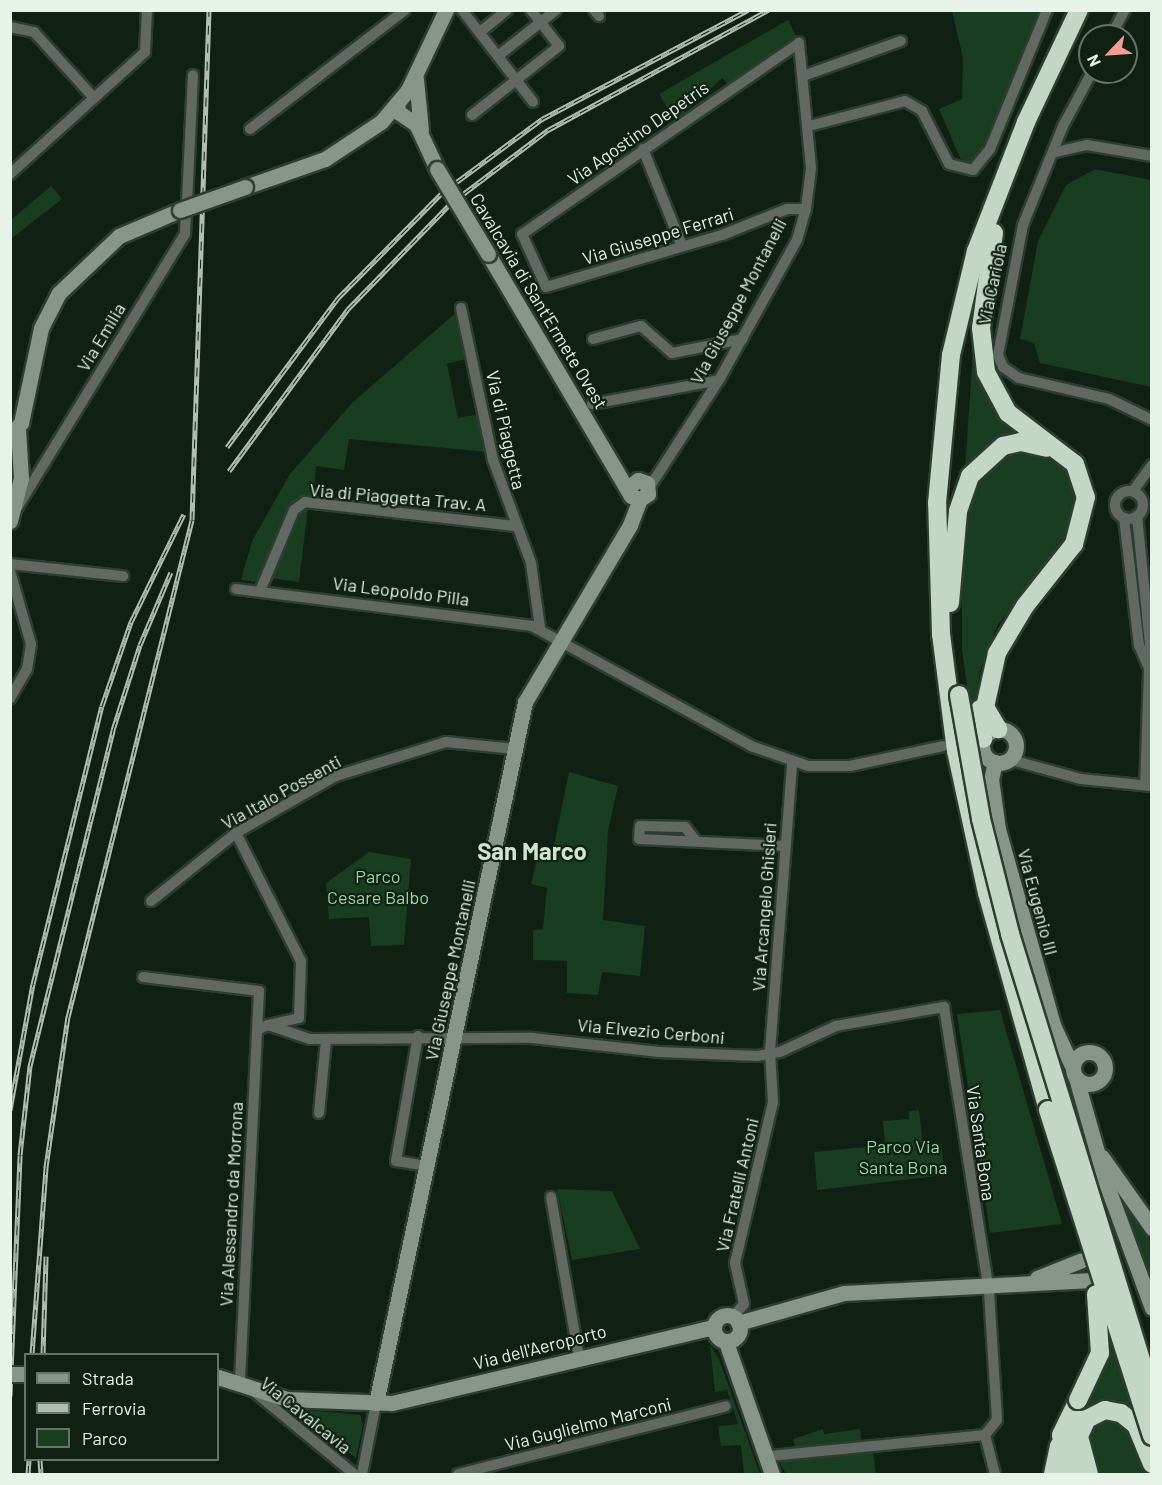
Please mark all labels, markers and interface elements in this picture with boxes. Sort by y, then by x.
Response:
north arrow [1078,24,1138,84]
text: N [1082,52,1104,70]
street label: Via Agostino Depetris [563,76,713,190]
street label: Cavalcavia di Sant'Ermete Ovest [466,189,612,413]
street label: Via Giuseppe Ferrari [580,203,736,269]
street label: Via Giuseppe Montanelli [685,214,791,388]
street label: Via Cariola [973,242,1011,326]
street label: Via Emilia [72,299,130,375]
street label: Via di Piaggetta [482,368,530,492]
street label: Via di Piaggetta Trav. A [309,479,487,515]
street label: Via Leopoldo Pilla [332,572,470,610]
street label: Via Italo Possenti [217,750,345,834]
street label: Via Arcangelo Ghisleri [747,822,781,992]
district label: San Marco [477,837,587,865]
street label: Via Eugenio III [1013,846,1063,958]
park label: Parco Cesare Balbo [327,866,429,908]
street label: Via Giuseppe Montanelli [420,877,480,1063]
street label: Via Elvezio Cerboni [576,1014,726,1048]
street label: Via Santa Bona [962,1084,1000,1202]
street label: Via Alessandro da Morrona [215,1101,247,1307]
street label: Via Fratelli Antoni [711,1116,763,1254]
park label: Parco Via Santa Bona [859,1136,947,1178]
street label: Via dell'Aeroporto [471,1320,609,1374]
legend [24,1353,219,1461]
text: Strada [82,1367,134,1389]
street label: Via Cavalcavia [256,1372,356,1458]
street label: Via Guglielmo Marconi [502,1393,674,1455]
text: Ferrovia [82,1397,146,1419]
text: Parco [82,1427,127,1449]

